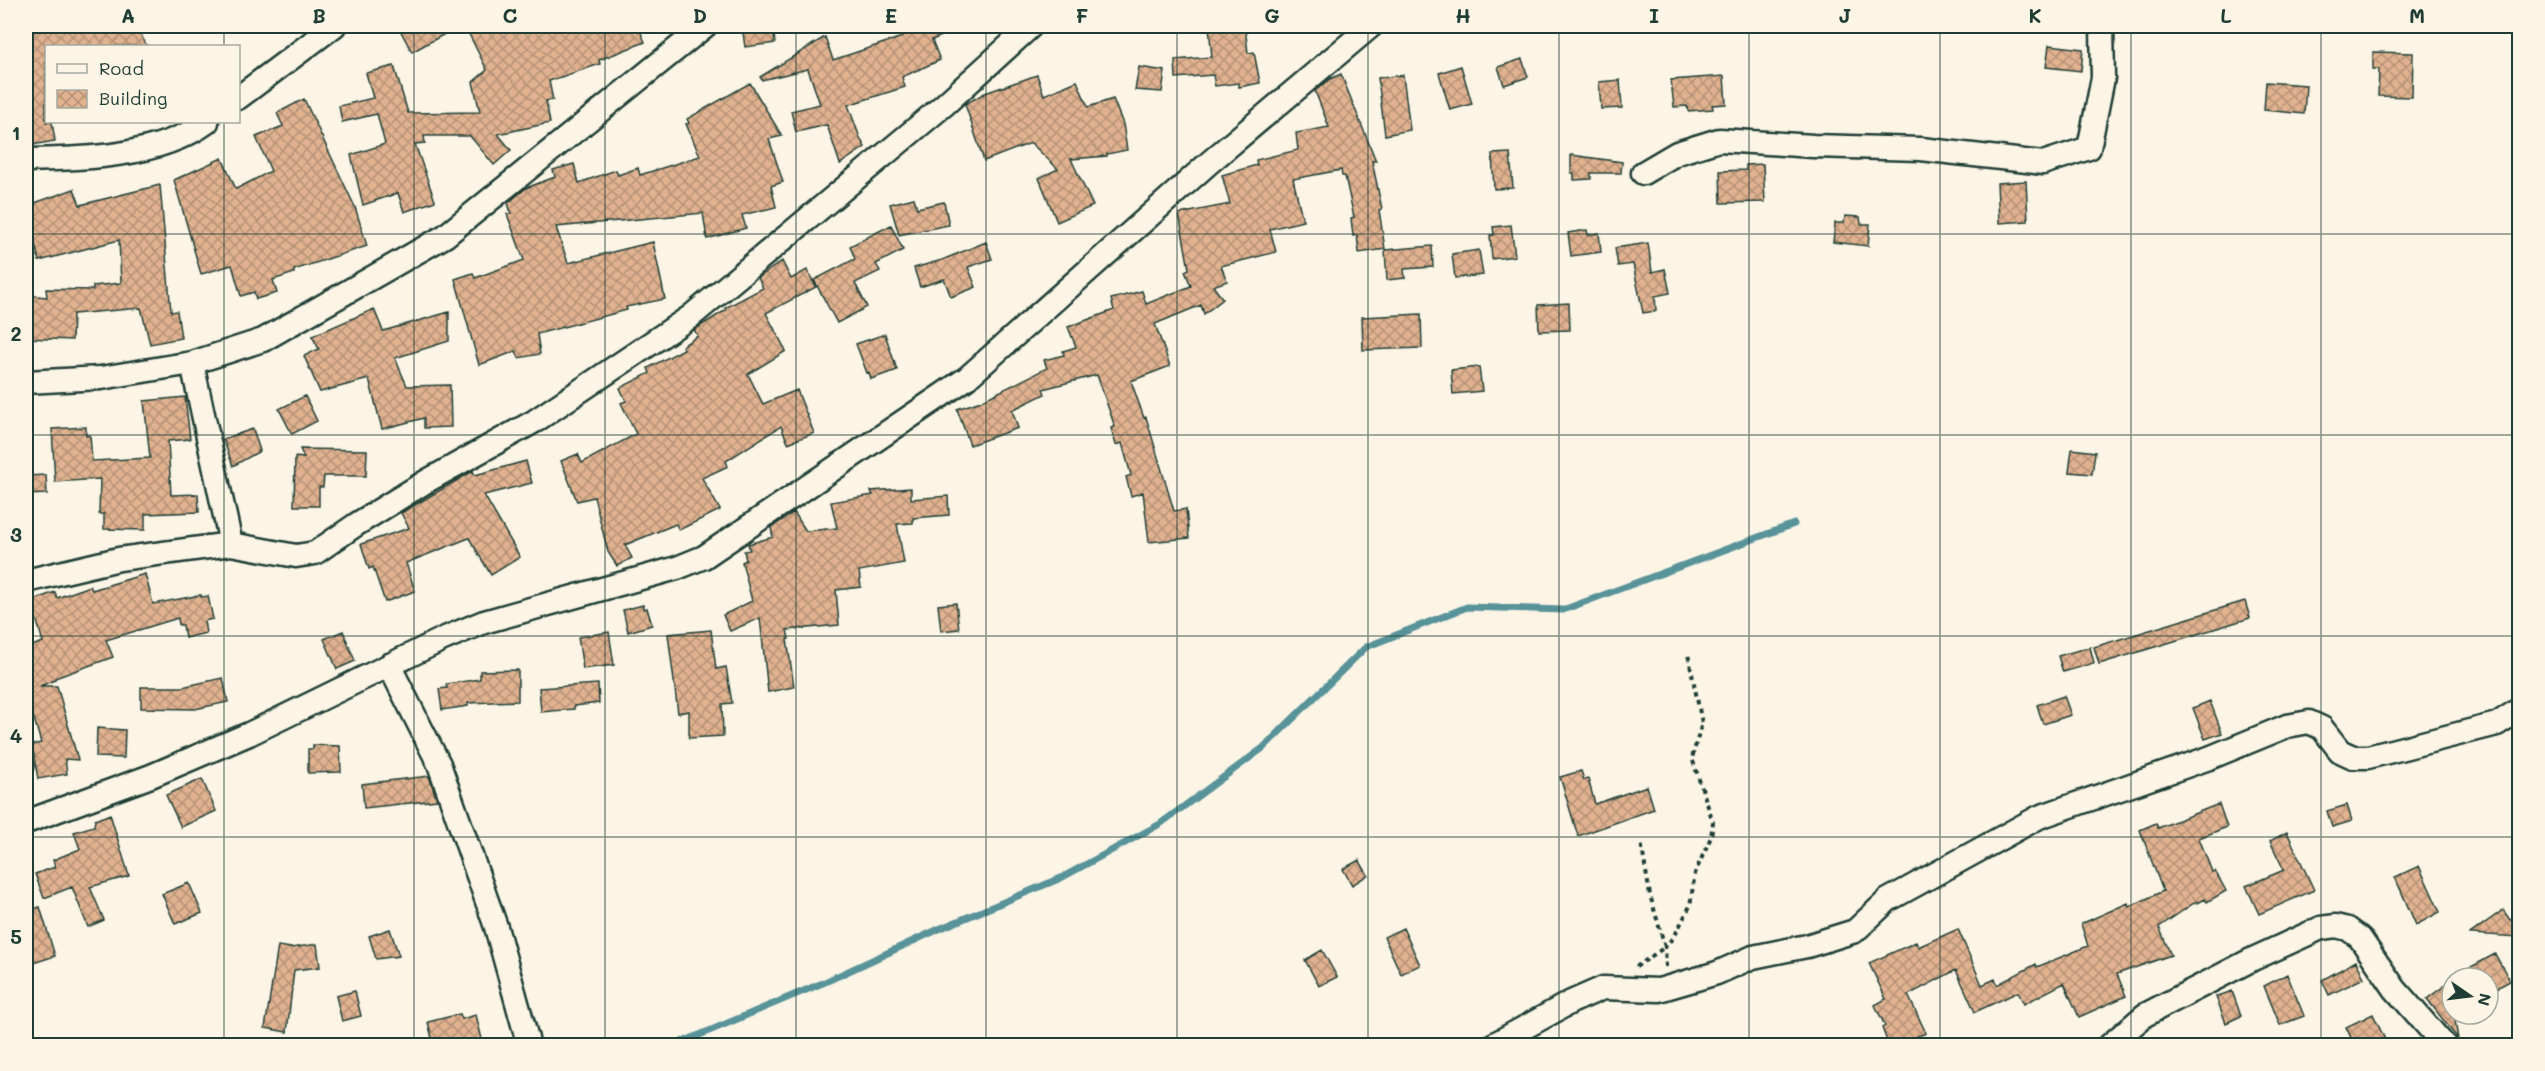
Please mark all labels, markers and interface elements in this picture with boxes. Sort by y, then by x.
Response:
text: A [121,2,135,28]
text: B [312,2,326,28]
text: C [503,2,518,28]
text: D [693,2,707,28]
text: E [885,2,897,28]
text: F [1076,2,1089,28]
text: G [1264,2,1280,28]
text: H [1455,2,1471,28]
text: I [1649,2,1659,28]
text: J [1838,2,1852,28]
text: K [2028,2,2042,28]
text: L [2220,2,2232,28]
text: M [2409,2,2425,28]
legend [45,45,240,123]
text: Road [99,56,144,80]
text: Building [99,86,167,110]
text: 1 [12,119,20,145]
text: 2 [10,320,22,346]
text: 3 [10,521,22,547]
text: 4 [10,722,23,748]
text: 5 [10,923,22,949]
north arrow [2440,966,2500,1026]
text: N [2473,991,2497,1008]

